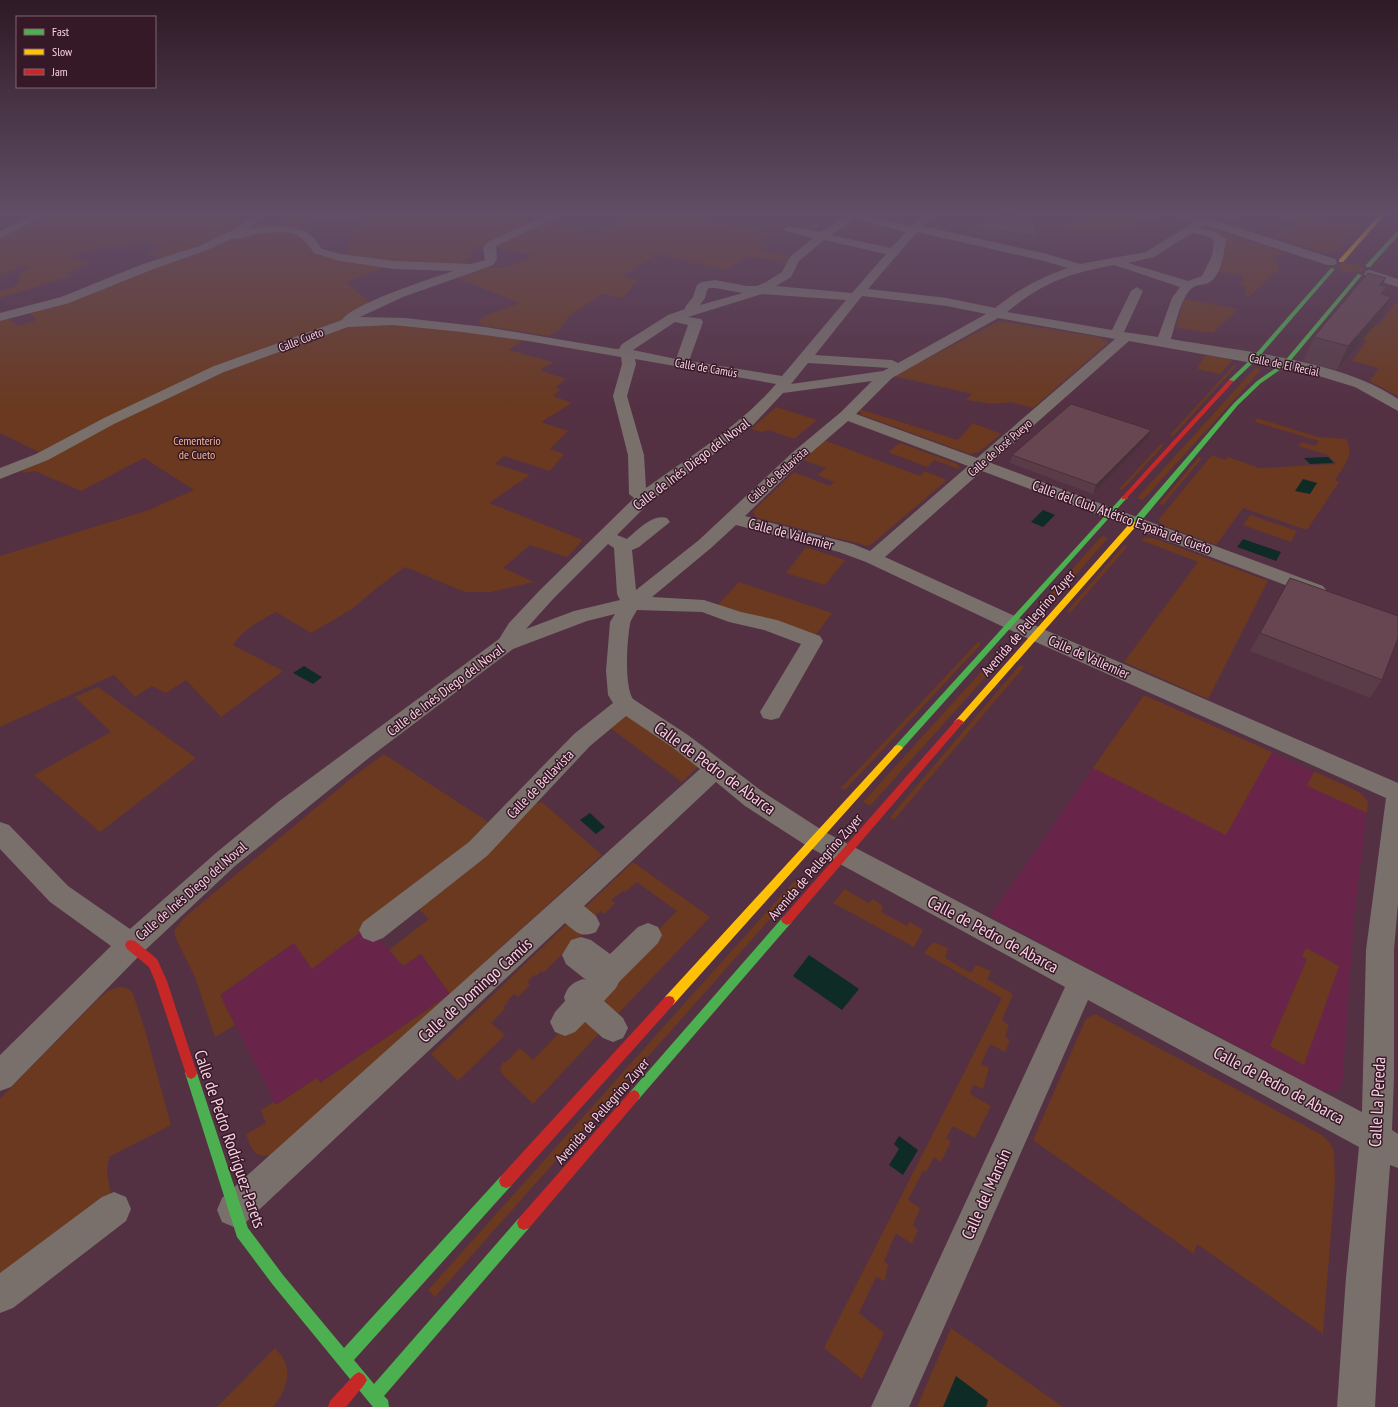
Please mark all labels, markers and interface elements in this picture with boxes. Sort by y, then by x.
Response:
legend [16,16,156,88]
text: Fast [52,24,70,39]
text: Slow [52,44,73,59]
text: Jam [51,64,68,79]
street label: Calle Cueto [276,324,326,355]
street label: Calle de El Recial [1248,350,1321,379]
street label: Calle de Camús [674,355,738,380]
street label: Calle de Inés Diego del Noval [629,414,754,514]
street label: Calle de José Pueyo [964,416,1035,480]
park label: Cementerio de Cueto [173,433,221,462]
street label: Calle de Bellavista [744,443,811,506]
street label: Calle del Club Atlético España de Cueto [1030,476,1214,558]
street label: Calle de Vallemier [747,514,836,554]
street label: Avenida de Pellegrino Zuyer [977,566,1079,680]
street label: Calle de Vallemier [1046,631,1133,683]
street label: Calle de Inés Diego del Noval [383,640,508,740]
street label: Calle de Pedro de Abarca [650,716,780,820]
street label: Calle de Bellavista [503,746,577,822]
street label: Avenida de Pellegrino Zuyer [764,810,866,924]
street label: Calle de Inés Diego del Noval [132,837,251,944]
street label: Calle de Pedro de Abarca [924,890,1062,978]
street label: Calle de Domingo Camús [413,933,537,1047]
street label: Calle de Pedro de Abarca [1210,1041,1348,1129]
street label: Calle de Pedro Rodríguez-Parets [189,1047,271,1231]
street label: Avenida de Pellegrino Zuyer [551,1054,653,1168]
street label: Calle La Pereda [1364,1056,1390,1148]
street label: Calle del Mansín [956,1145,1016,1243]

